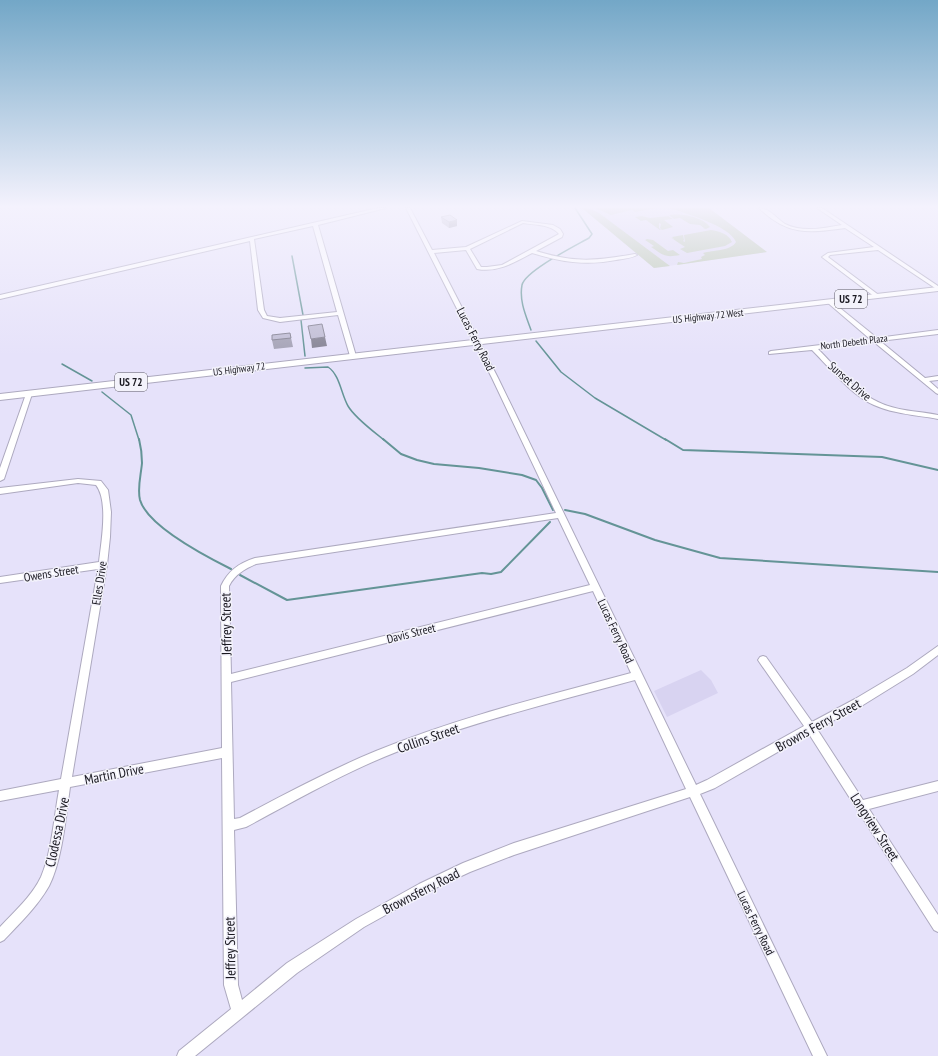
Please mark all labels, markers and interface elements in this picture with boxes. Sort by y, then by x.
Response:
road number: US 72 [835,290,867,308]
street label: Lucas Ferry Road [454,305,498,373]
street label: US Highway 72 West [672,306,744,326]
street label: North Debeth Plaza [820,331,888,353]
street label: Sunset Drive [825,358,875,404]
street label: US Highway 72 [212,359,266,379]
road number: US 72 [115,373,147,391]
street label: Elles Drive [88,560,110,606]
street label: Owens Street [23,561,80,585]
street label: Jeffrey Street [216,592,236,656]
street label: Lucas Ferry Road [595,596,637,666]
street label: Davis Street [385,620,438,646]
street label: Browns Ferry Street [772,694,864,756]
street label: Collins Street [395,719,462,757]
street label: Martin Drive [83,759,145,789]
street label: Longview Street [846,790,904,865]
street label: Clodessa Drive [41,795,73,869]
street label: Brownsferry Road [379,864,463,918]
street label: Lucas Ferry Road [734,889,778,957]
street label: Jeffrey Street [220,916,240,980]

